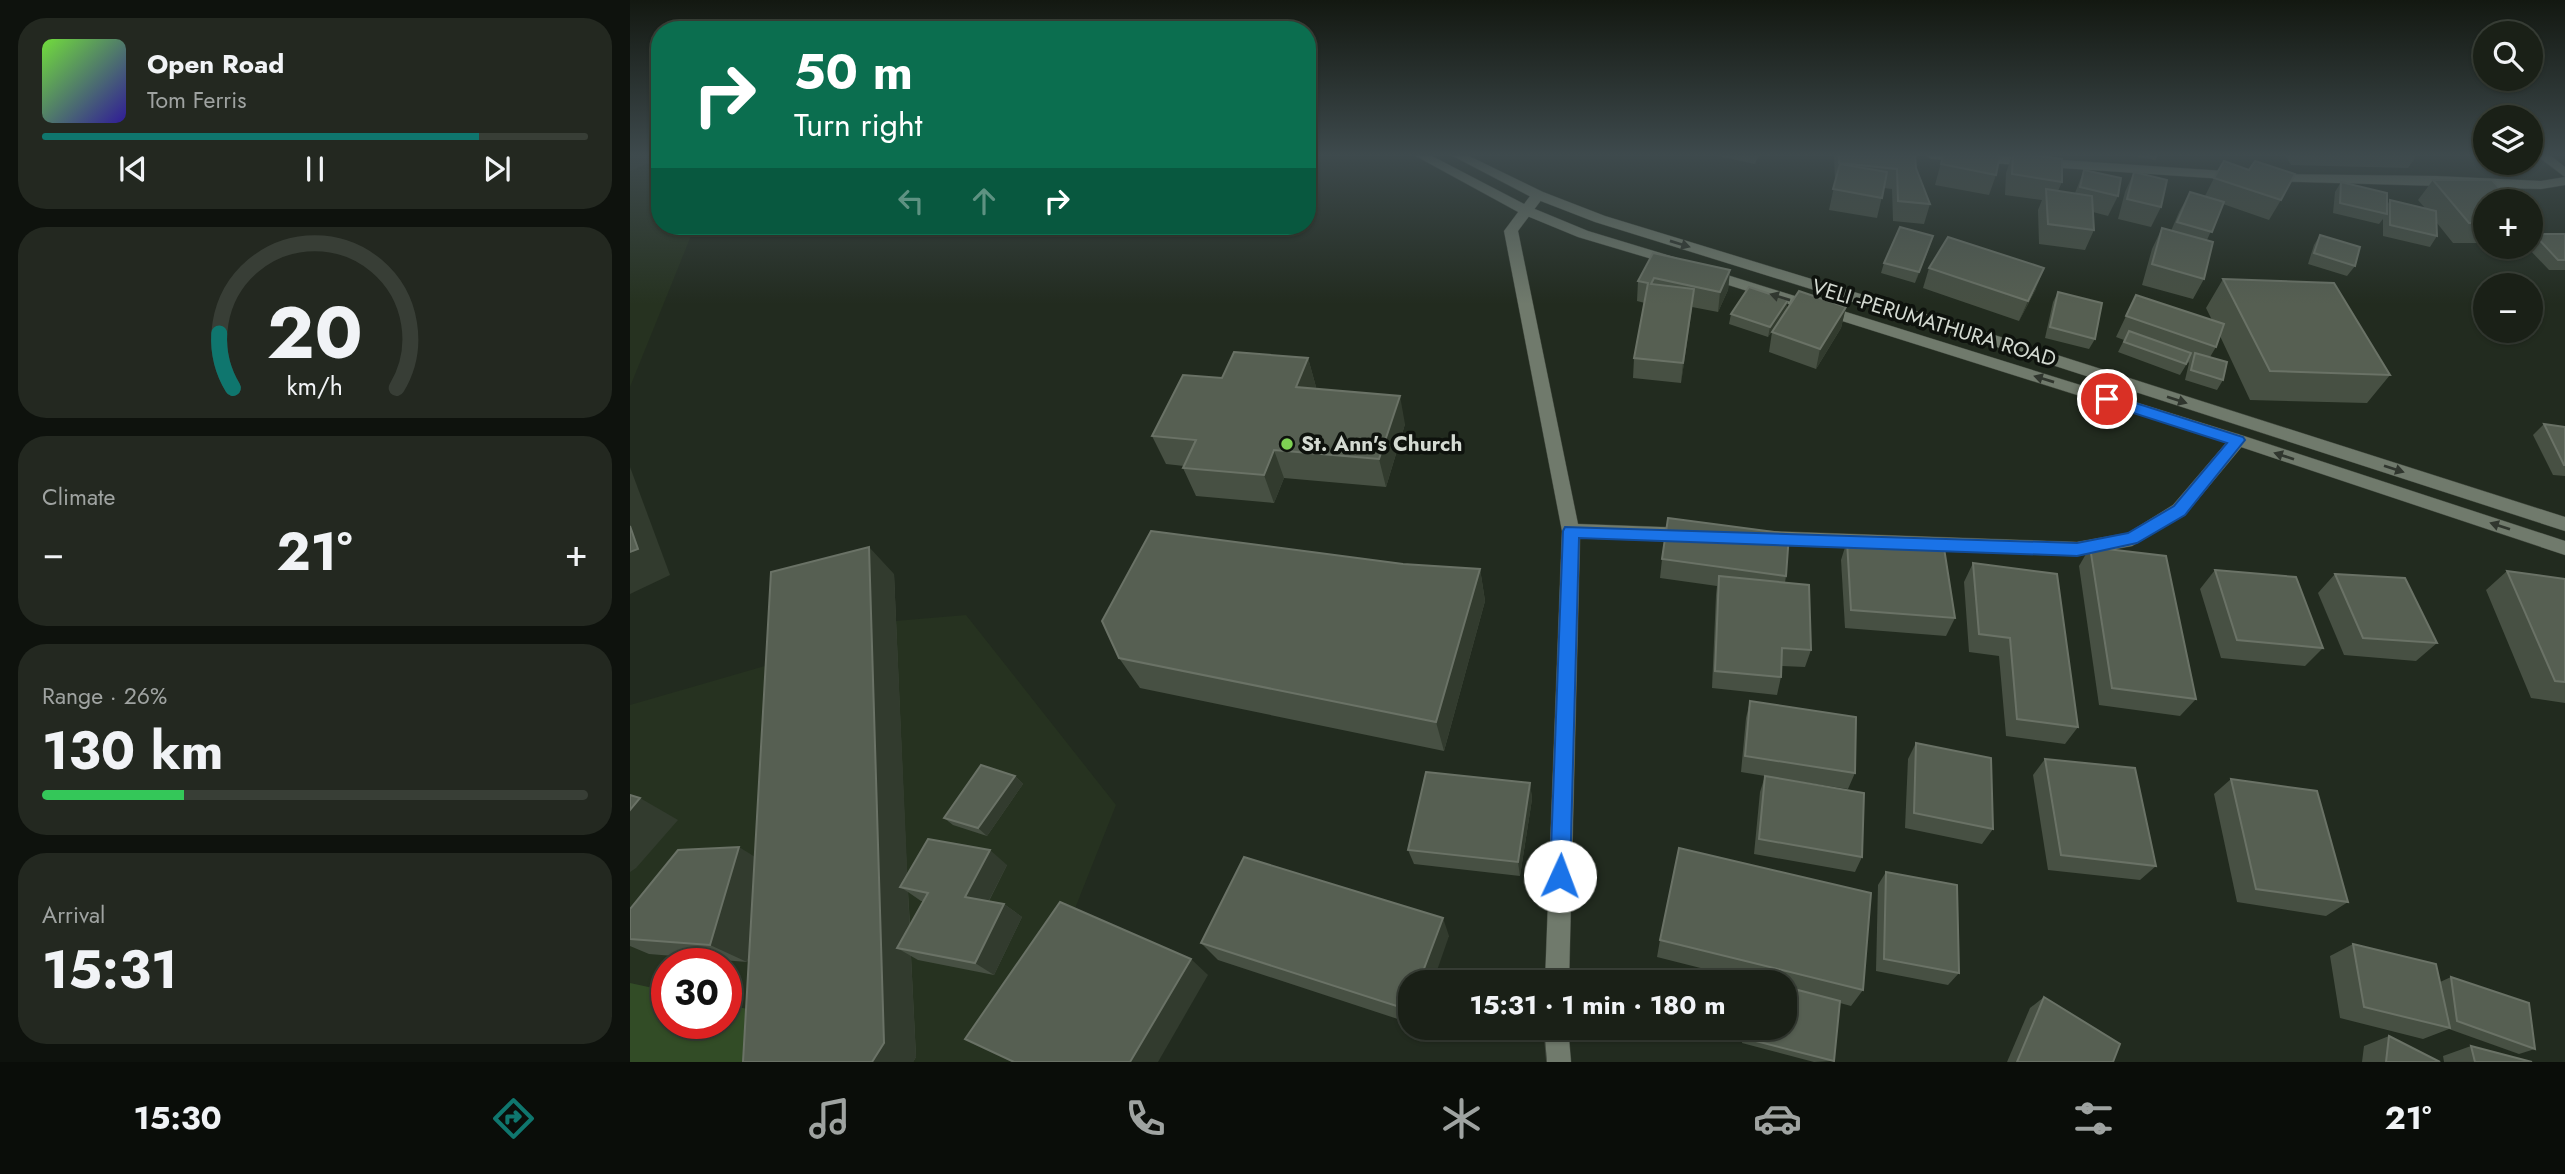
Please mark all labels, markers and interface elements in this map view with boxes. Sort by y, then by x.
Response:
map controls [2473,21,2543,343]
button: search [2473,21,2543,91]
text: 50 m [794,37,913,107]
text: Open Road [147,45,284,83]
icon: right [679,49,770,140]
text: Tom Ferris [147,83,246,117]
text: Turn right [794,102,923,148]
button: layers [2473,105,2543,175]
icon: previous [114,150,152,188]
icon: pause [296,150,334,188]
icon: next [478,150,516,188]
icon: left [892,182,930,220]
icon: ahead [965,182,1003,220]
icon: right [1038,182,1076,220]
button: + [2473,189,2543,259]
one-way arrow [1669,239,1690,249]
street label: VELI -PERUMATHURA ROAD [1808,272,2060,374]
button: − [2473,273,2543,343]
text: 20 [267,281,363,386]
one-way arrow [1769,291,1790,301]
text: km/h [287,368,343,404]
pin [2077,369,2137,429]
one-way arrow [2033,374,2054,384]
icon: arrive [2088,380,2126,418]
one-way arrow [2167,395,2188,405]
place label: St. Ann's Church [1301,429,1462,459]
marker: St. Ann's Church [1279,436,1295,452]
one-way arrow [2273,450,2294,460]
one-way arrow [2384,464,2405,474]
text: Climate [42,480,115,514]
text: 21° [277,514,353,590]
one-way arrow [2490,520,2511,531]
text: − [42,525,64,580]
text: + [565,525,588,580]
text: Range · 26% [42,679,167,713]
text: 130 km [42,713,223,789]
position arrow [1523,839,1597,913]
text: Arrival [42,898,105,932]
text: 15:31 [42,932,178,1008]
speed limit sign: 30 [651,948,742,1039]
text: 15:31 · 1 min · 180 m [1469,986,1726,1024]
icon: directions [489,1094,538,1143]
icon: music [805,1094,854,1143]
icon: phone [1121,1094,1170,1143]
icon: climate [1437,1094,1486,1143]
icon: car [1753,1094,1802,1143]
icon: filters [2069,1094,2118,1143]
text: 15:30 [133,1095,222,1141]
text: 21° [2385,1095,2431,1141]

